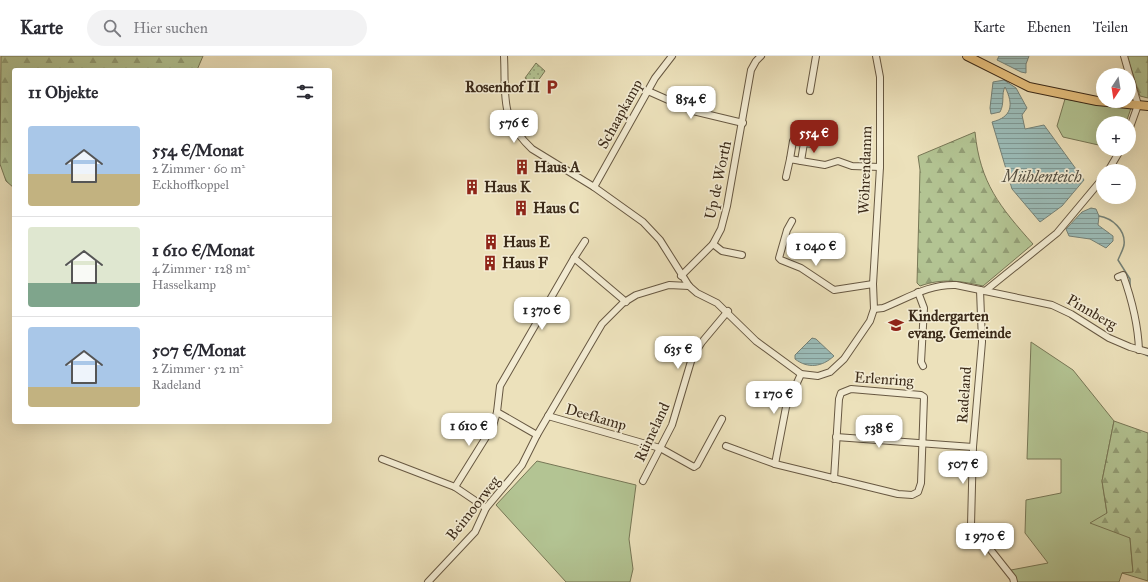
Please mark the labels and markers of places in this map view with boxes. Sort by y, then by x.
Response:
place label: Rosenhof II [465,78,541,96]
parking icon: Rosenhof II [543,78,561,96]
pin: 854 € [663,86,719,120]
pin: 576 € [486,110,542,144]
pin: 554 € [786,120,842,154]
building icon: Haus A [513,158,531,176]
place label: Haus A [534,158,581,176]
building icon: Haus K [463,178,481,196]
place label: Haus K [484,178,532,196]
building icon: Haus C [512,199,530,217]
place label: Haus C [533,199,579,217]
building icon: Haus E [482,233,500,251]
place label: Haus E [503,233,550,251]
pin: 1 040 € [779,233,853,267]
building icon: Haus F [481,254,499,272]
place label: Haus F [502,254,548,272]
pin: 1 370 € [505,297,579,331]
place label: Kindergarten evang. Gemeinde [908,307,1012,343]
school or university icon: Kindergarten evang. Gemeinde [887,316,905,334]
pin: 635 € [650,336,706,370]
pin: 1 170 € [737,381,811,415]
pin: 1 610 € [432,413,506,447]
pin: 538 € [851,415,907,449]
pin: 507 € [935,451,991,485]
pin: 1 970 € [948,523,1022,557]

